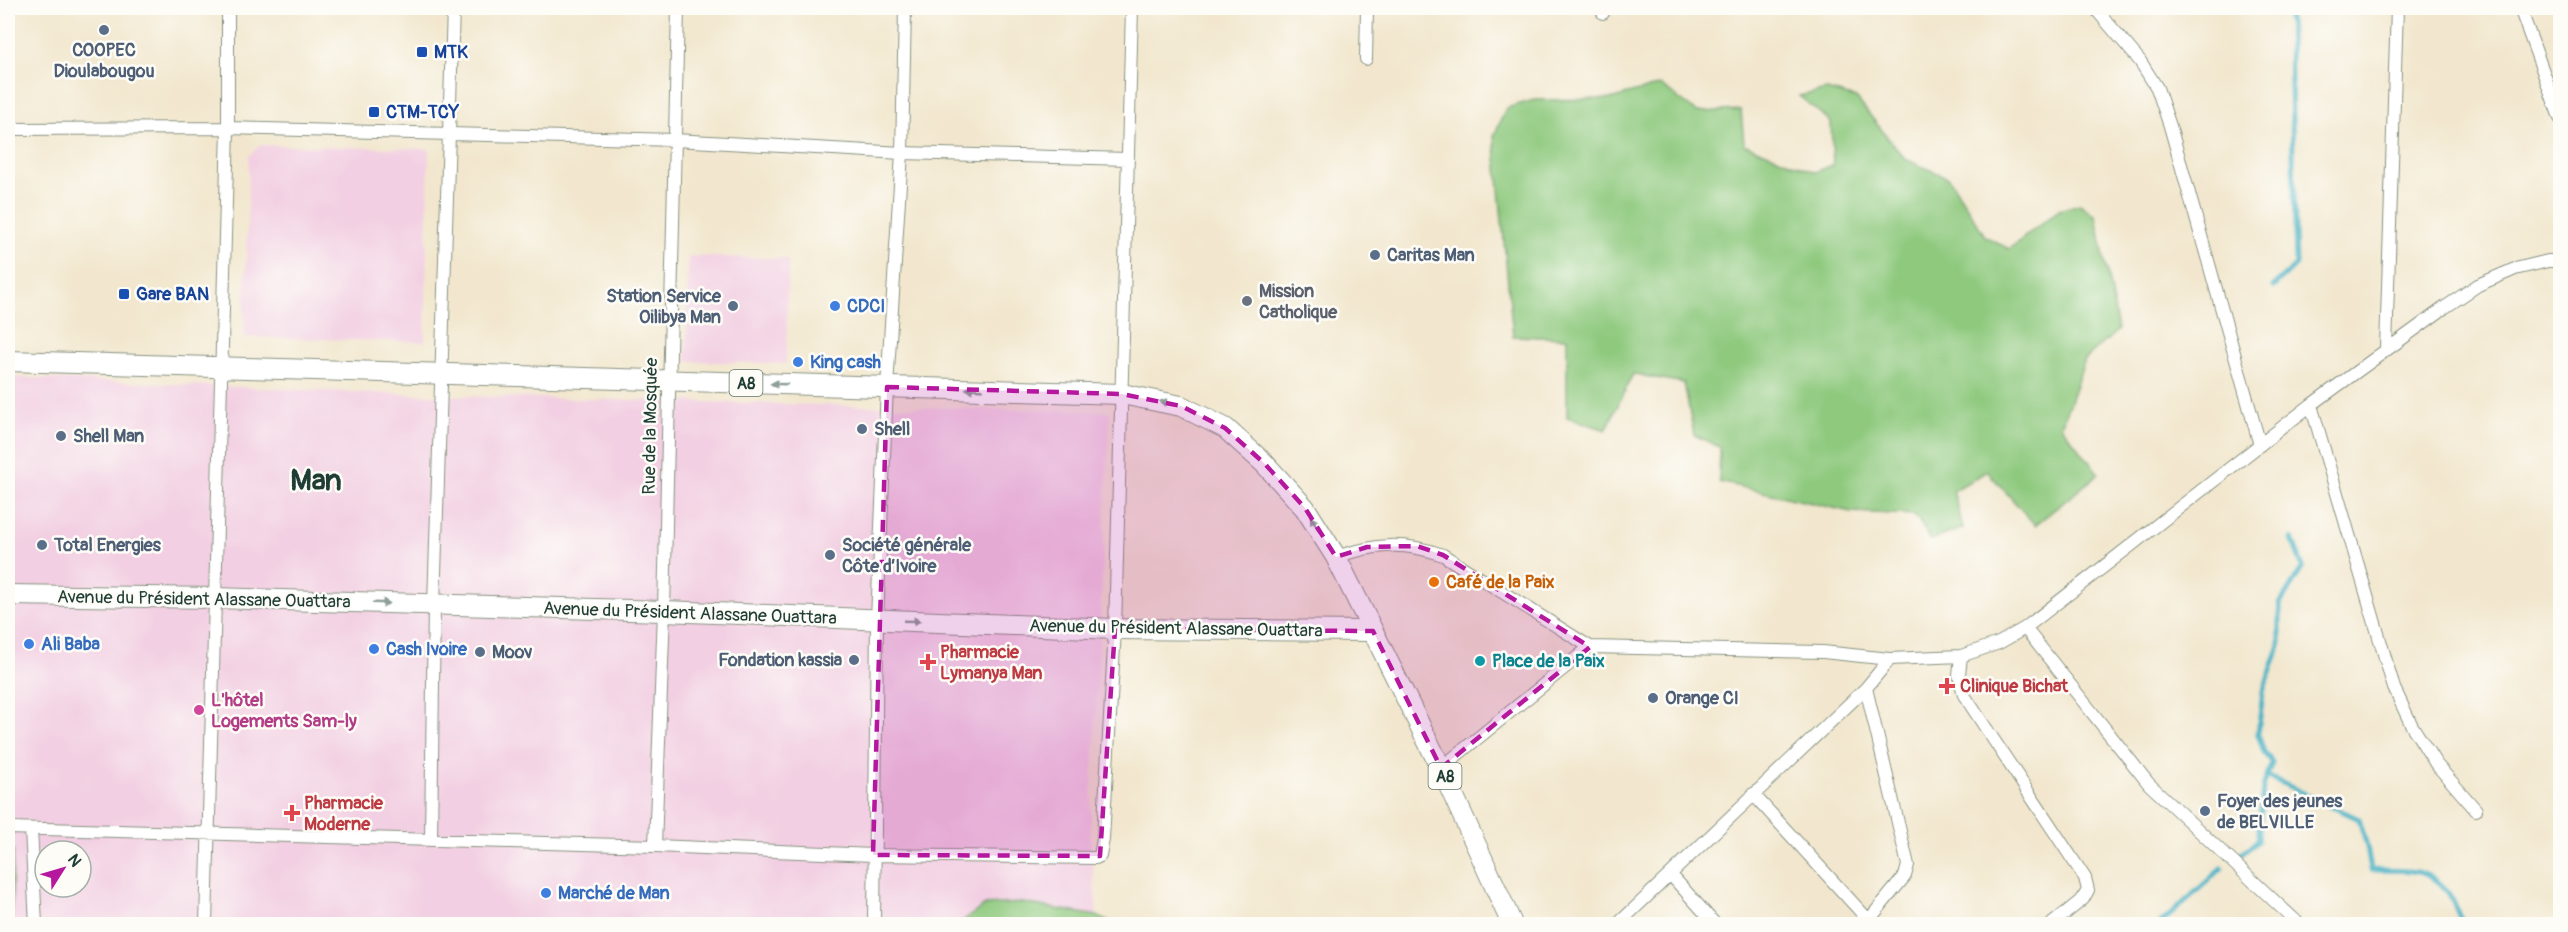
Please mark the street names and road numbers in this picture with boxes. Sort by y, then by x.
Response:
street label: Rue de la Mosquée [638,357,663,495]
road number: A8 [730,370,762,396]
street label: Avenue du Président Alassane Ouattara [57,585,351,614]
street label: Avenue du Président Alassane Ouattara [543,597,837,630]
street label: Avenue du Président Alassane Ouattara [1029,614,1323,643]
road number: A8 [1428,763,1462,789]

